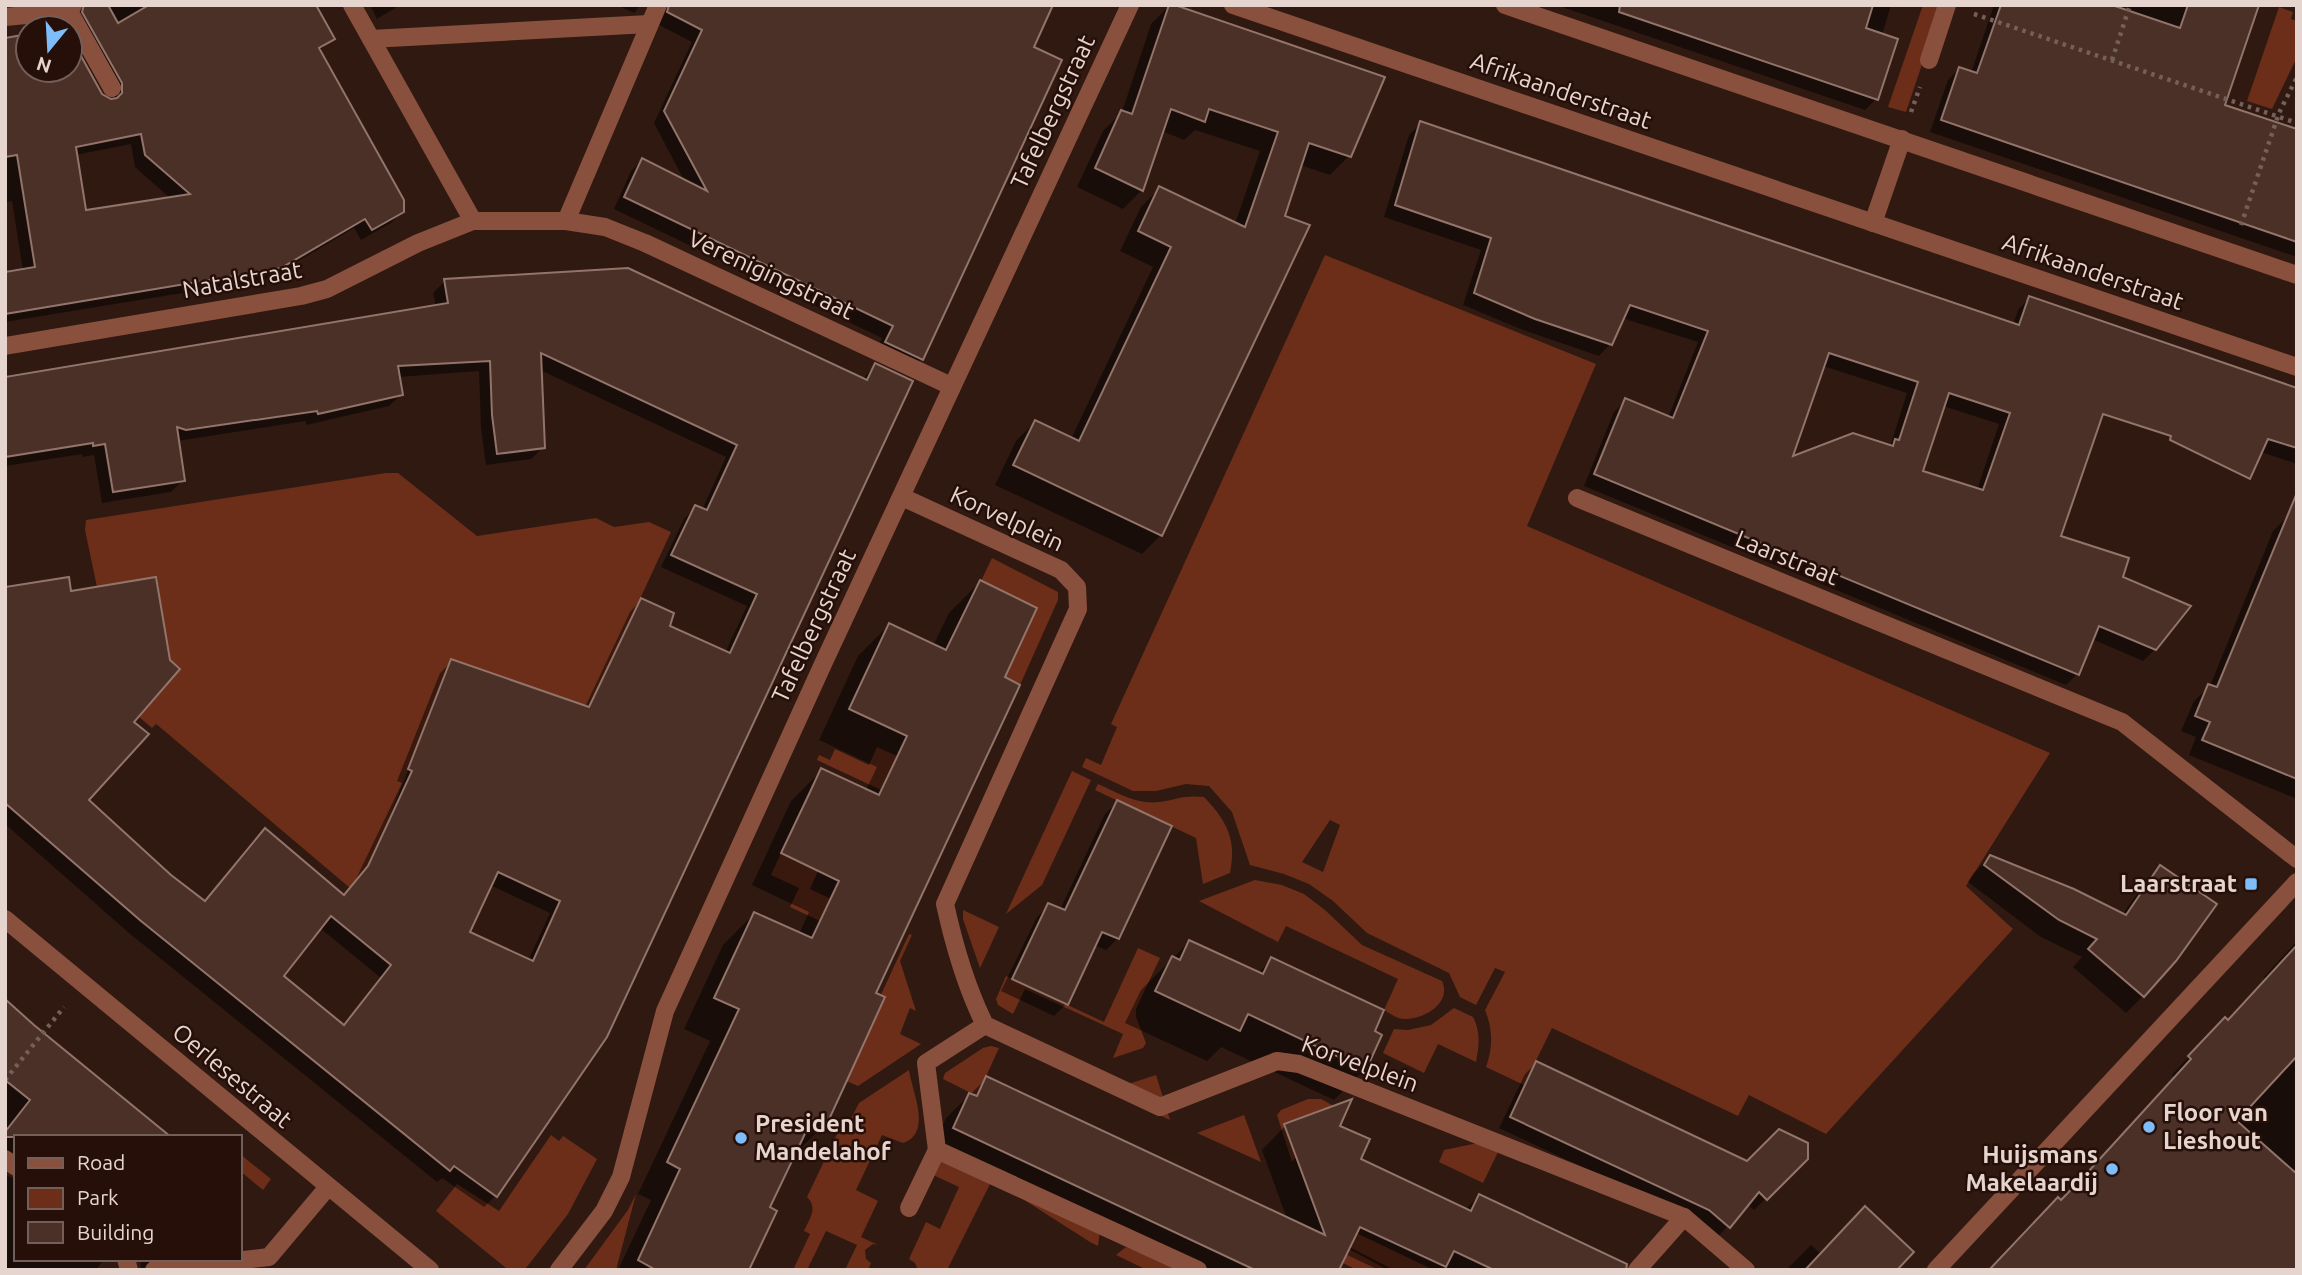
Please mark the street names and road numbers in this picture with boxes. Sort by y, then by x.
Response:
street label: Tafelbergstraat [1005,30,1100,193]
street label: Afrikaanderstraat [1467,47,1656,134]
street label: Verenigingstraat [684,224,859,325]
street label: Afrikaanderstraat [1999,228,2188,315]
street label: Natalstraat [180,256,304,303]
street label: Korvelplein [946,480,1068,557]
street label: Laarstraat [1732,525,1843,591]
street label: Tafelbergstraat [766,544,861,707]
street label: Oerlesestraat [167,1018,298,1134]
street label: Korvelplein [1298,1030,1422,1097]

